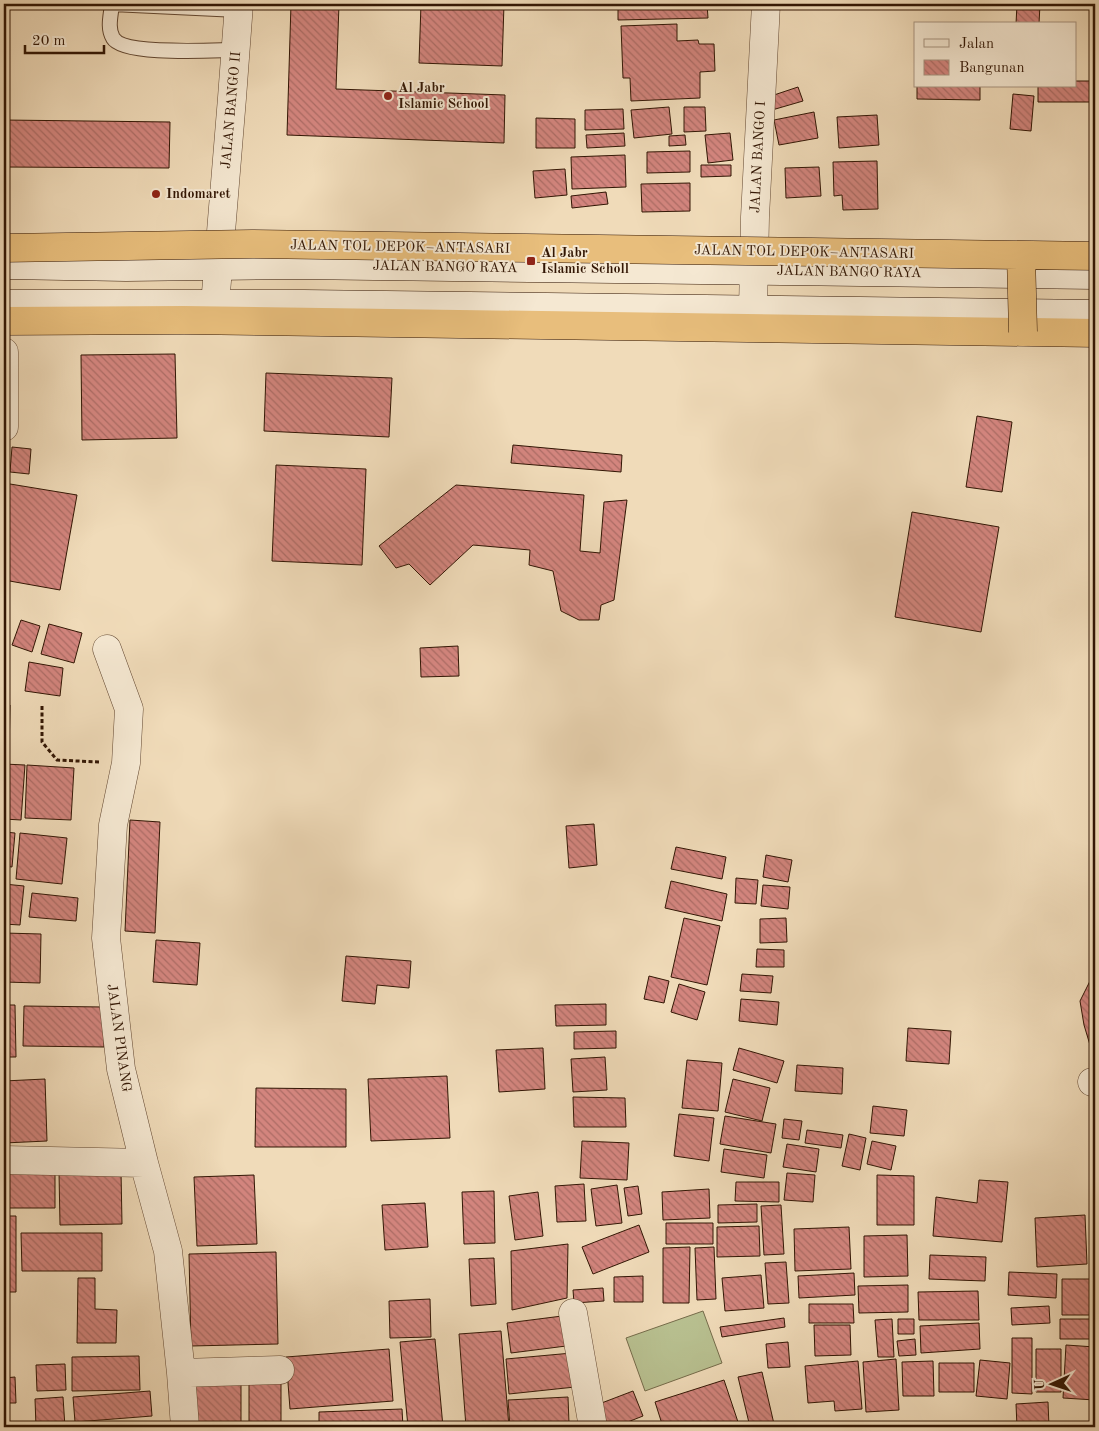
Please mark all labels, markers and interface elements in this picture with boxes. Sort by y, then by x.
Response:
scale bar [25,22,104,54]
legend [914,22,1076,88]
text: 20 m [32,34,66,49]
text: Jalan [959,37,994,52]
street label: JALAN BANGO II [219,51,243,169]
text: Bangunan [959,61,1025,76]
place label: Al Jabr Islamic School [398,81,489,111]
marker: Al Jabr Islamic School [382,90,394,102]
street label: JALAN BANGO I [748,101,768,213]
place label: Indomaret [166,187,231,201]
marker: Indomaret [150,188,162,200]
street label: JALAN TOL DEPOK–ANTASARI [290,238,510,256]
street label: JALAN TOL DEPOK–ANTASARI [694,243,914,261]
place label: Al Jabr Islamic Scholl [541,246,629,276]
marker: Al Jabr Islamic Scholl [525,255,537,267]
street label: JALAN BANGO RAYA [372,259,518,275]
street label: JALAN BANGO RAYA [776,264,922,280]
street label: JALAN PINANG [104,983,134,1093]
north arrow [1026,1358,1076,1408]
text: U [1033,1379,1047,1391]

